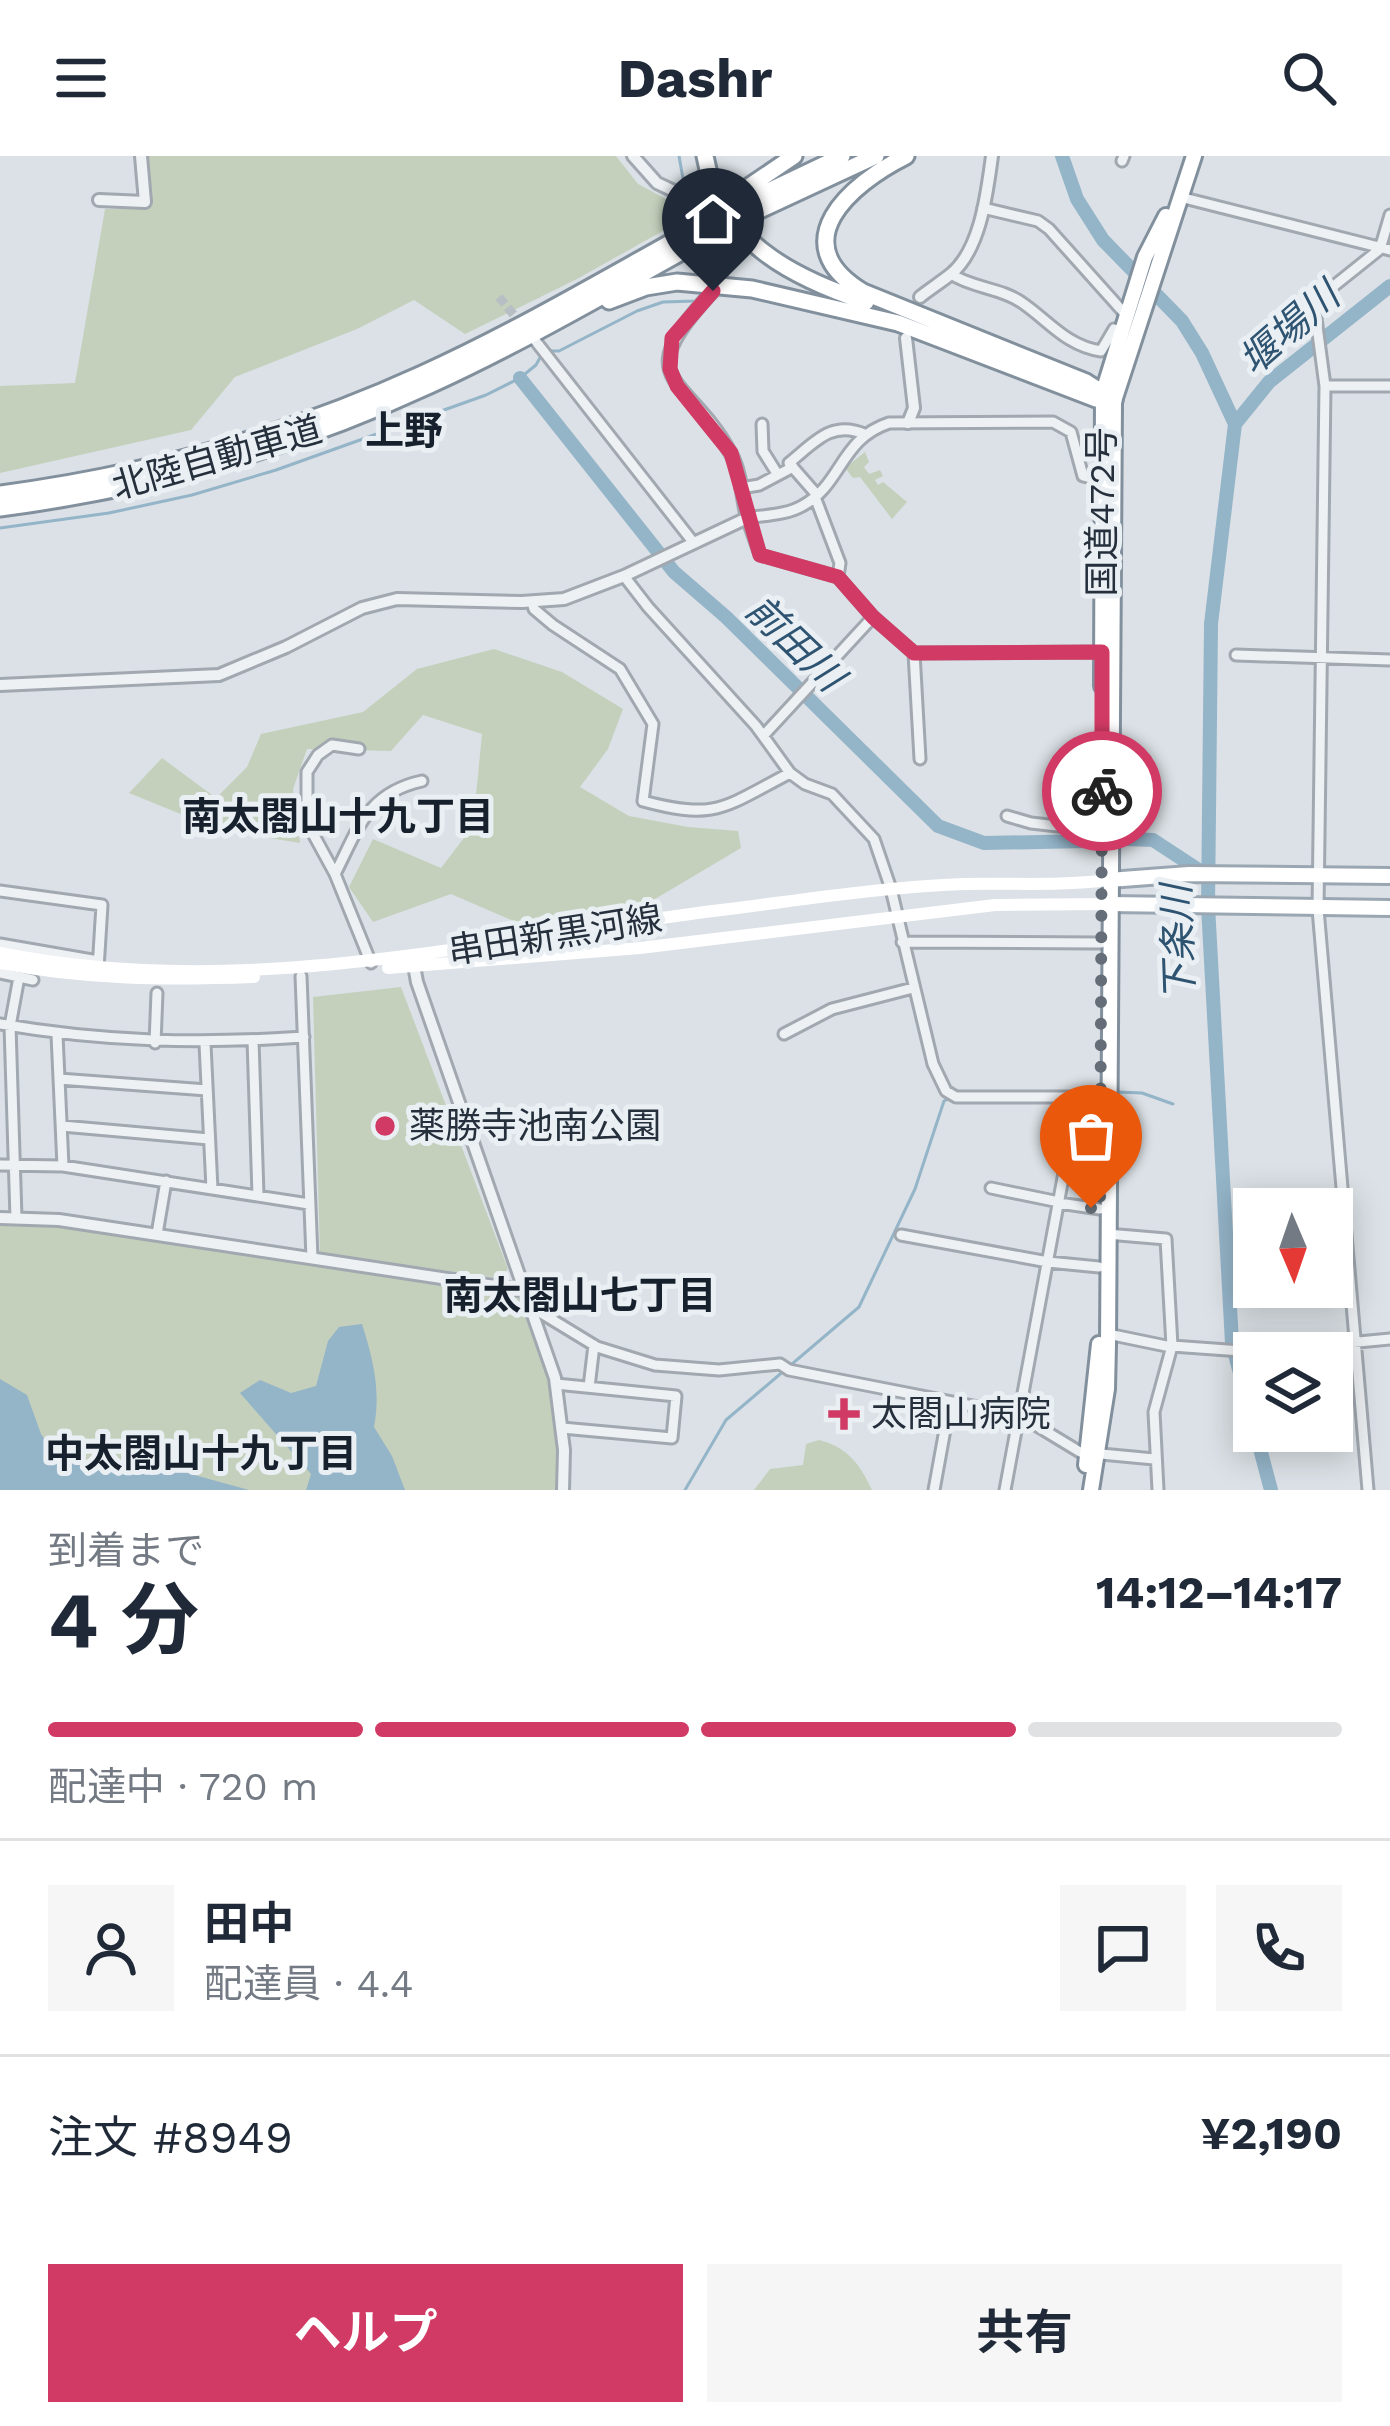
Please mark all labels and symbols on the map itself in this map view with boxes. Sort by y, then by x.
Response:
pin [662,168,764,291]
water label: 堰場川 [1230,270,1351,383]
street label: 北陸自動車道 [107,408,327,508]
district label: 上野 [365,408,443,453]
street label: 国道472号 [1081,427,1123,597]
water label: 前田川 [737,586,856,703]
courier [1042,731,1162,851]
district label: 南太閤山十九丁目 [182,794,494,839]
water label: 下条川 [1153,880,1203,1002]
street label: 串田新黒河線 [445,897,665,973]
pin [1040,1085,1142,1208]
place label: 薬勝寺池南公園 [409,1105,661,1147]
marker: 薬勝寺池南公園 [372,1113,398,1139]
north arrow [1233,1188,1353,1308]
district label: 南太閤山七丁目 [443,1273,717,1318]
place label: 太閤山病院 [871,1393,1051,1435]
marker: 太閤山病院 [828,1398,860,1430]
district label: 中太閤山十九丁目 [45,1431,357,1476]

